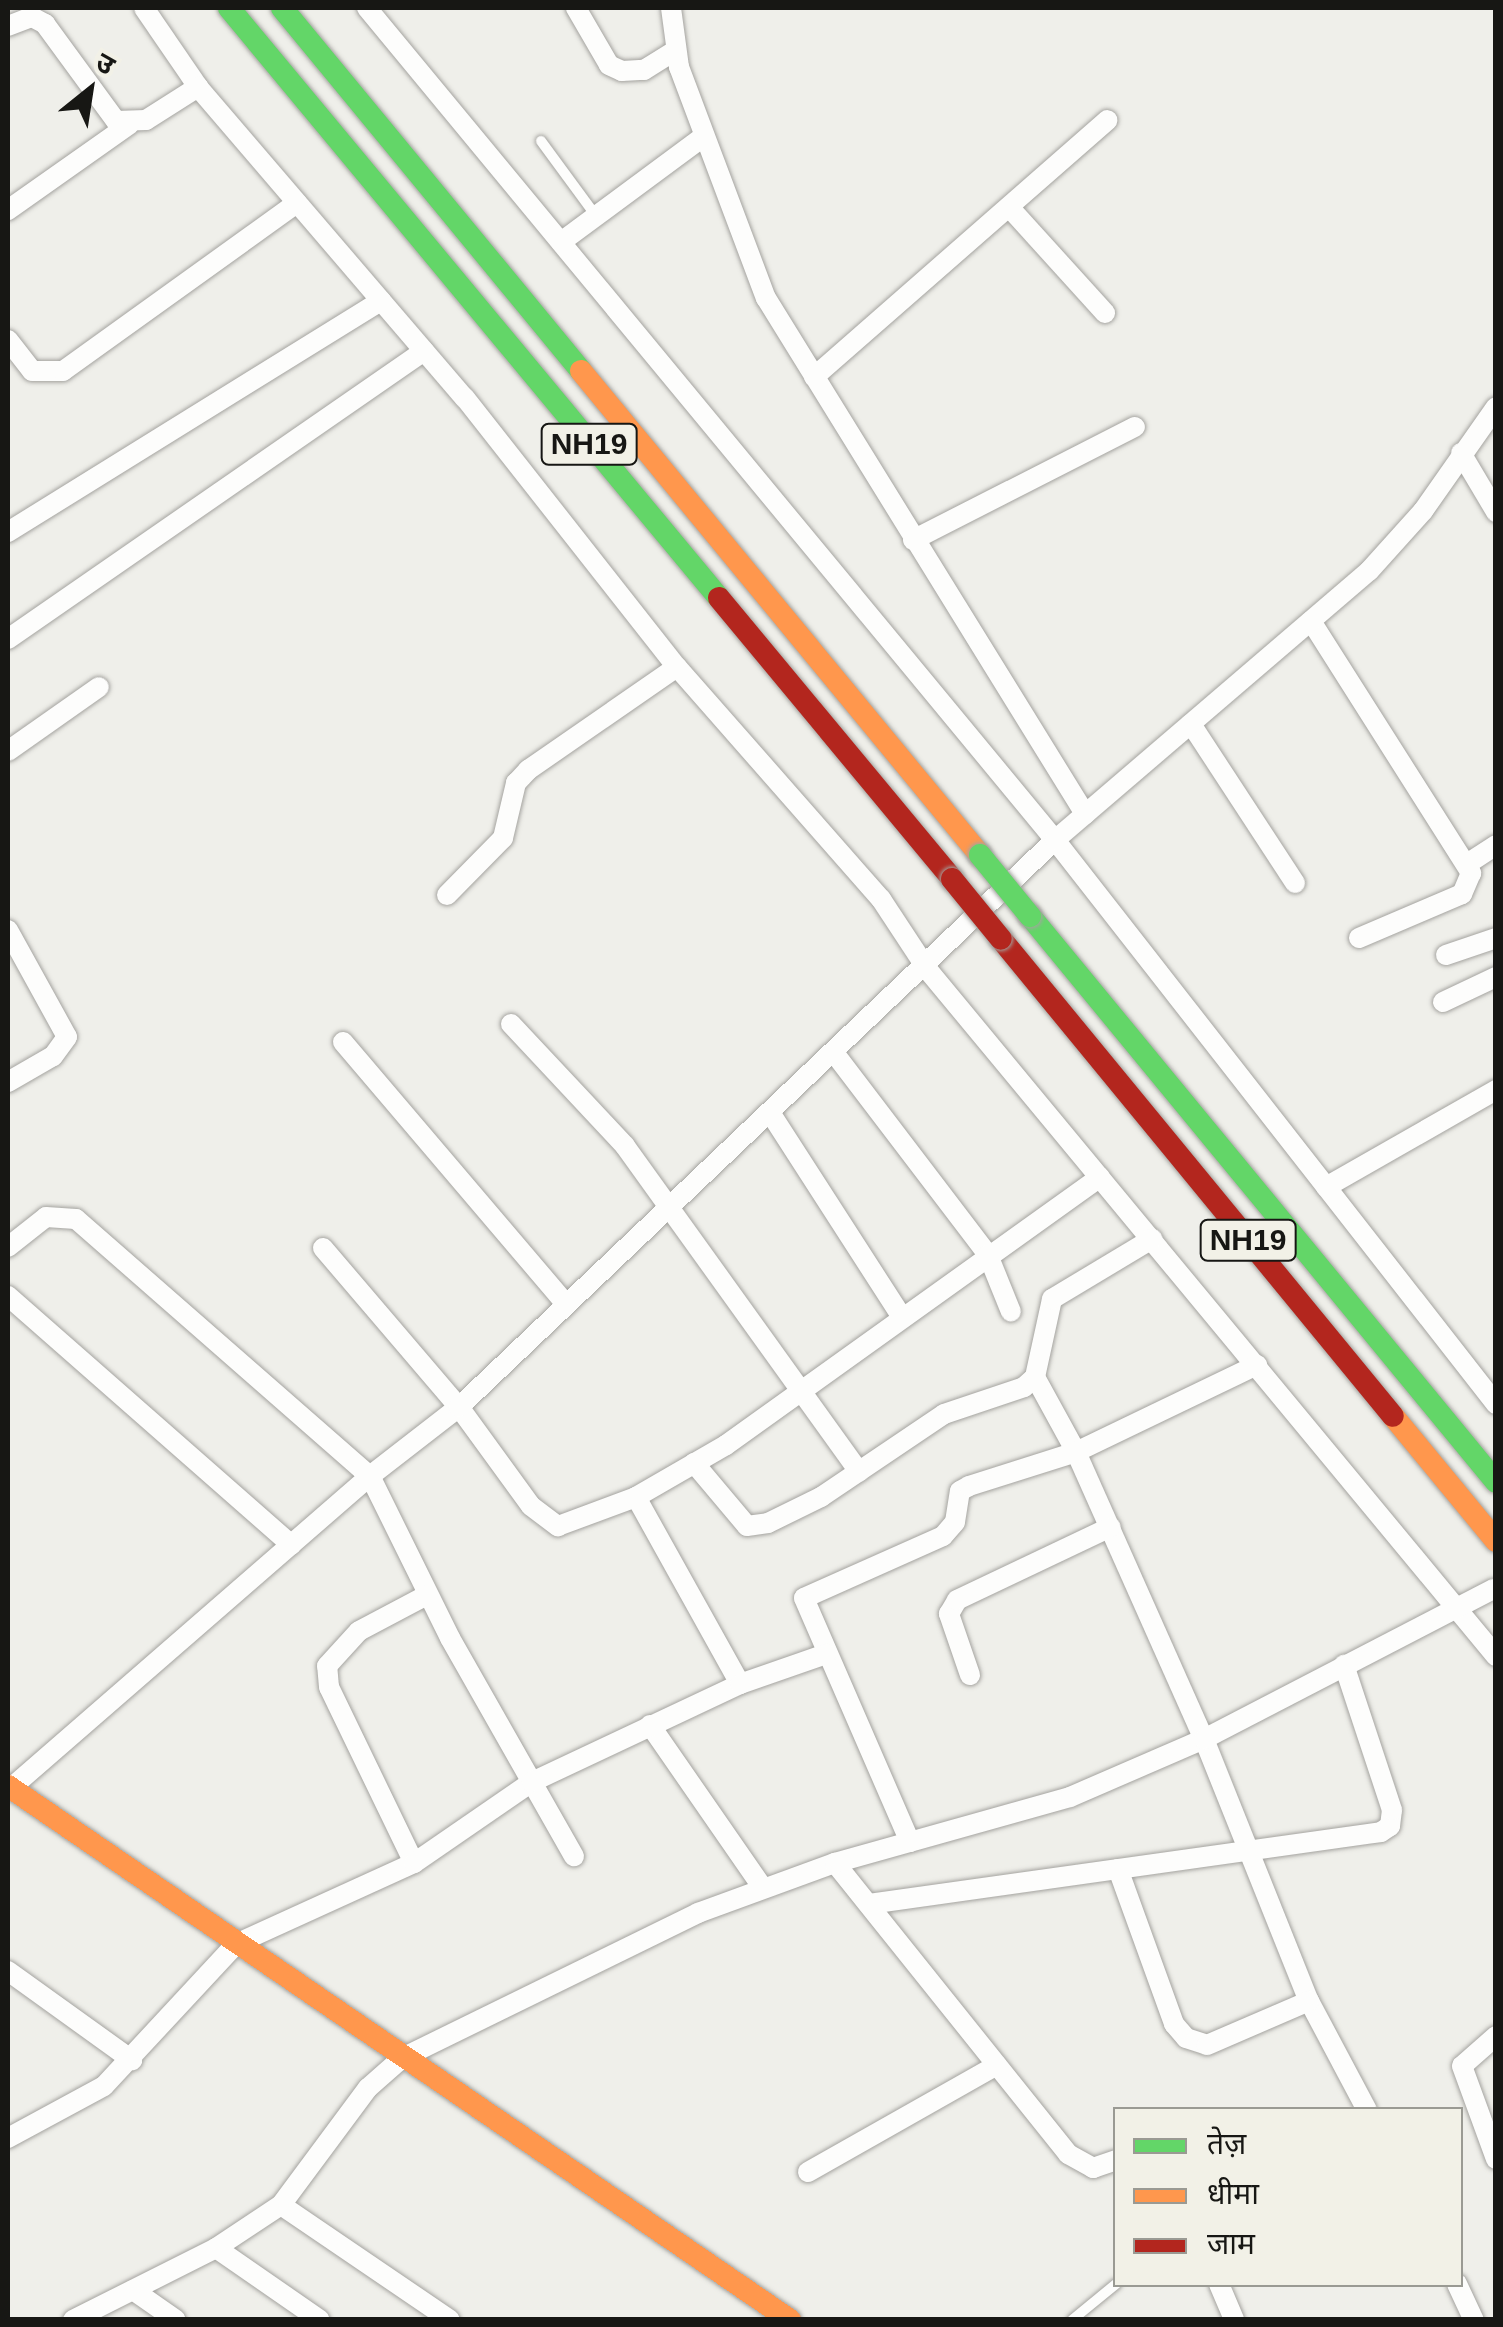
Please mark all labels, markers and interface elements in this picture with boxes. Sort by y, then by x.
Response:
north arrow [40,40,140,140]
text: उ [90,46,120,81]
road number: NH19 [539,419,639,469]
road number: NH19 [1198,1215,1298,1265]
legend [1113,2107,1463,2287]
text: तेज़ [1207,2127,1246,2160]
text: धीमा [1207,2177,1259,2210]
text: जाम [1207,2227,1255,2260]

